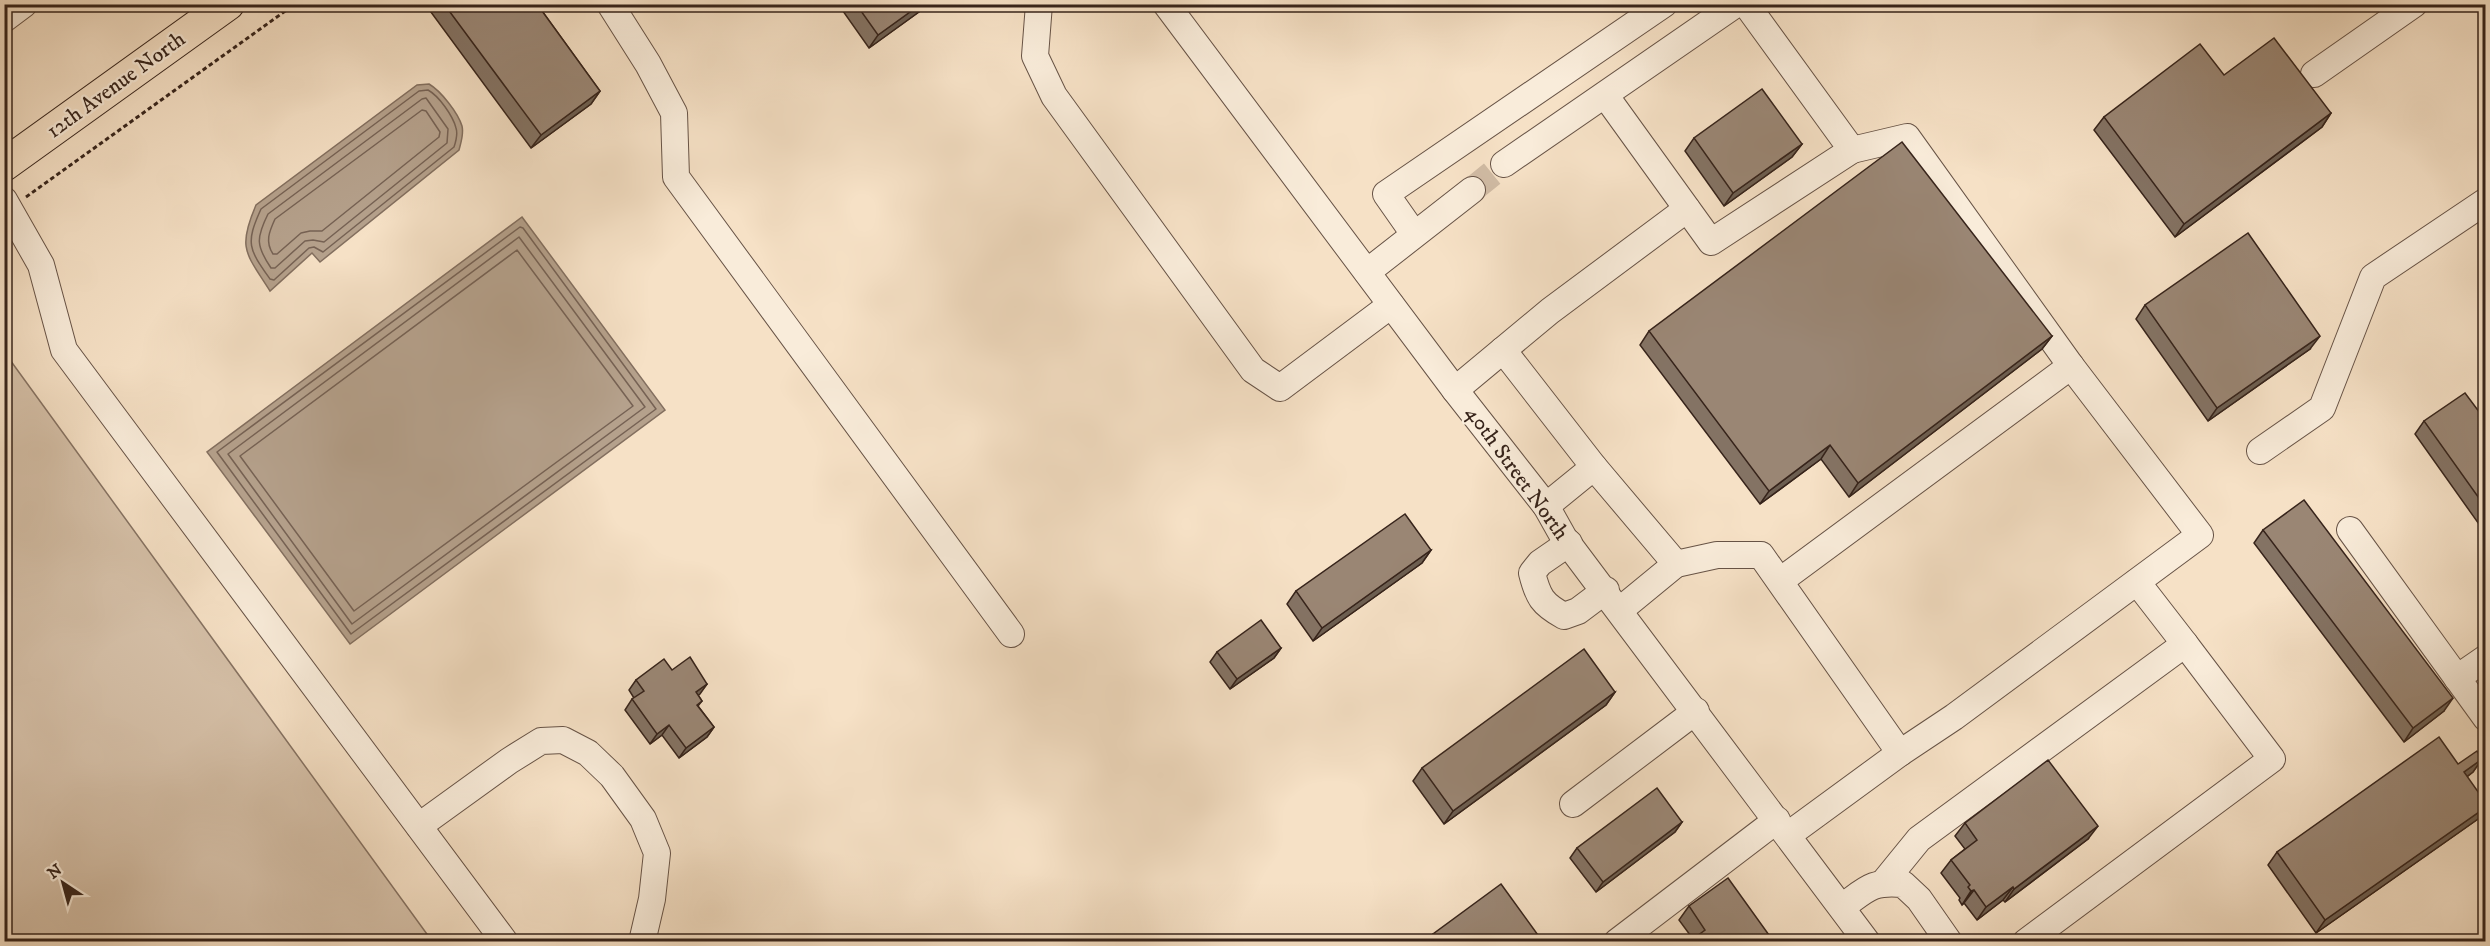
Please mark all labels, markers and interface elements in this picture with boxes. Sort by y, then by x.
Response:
street label: 12th Avenue North [41,25,191,145]
street label: 40th Street North [1459,401,1575,546]
north arrow [33,853,93,913]
text: N [44,860,66,884]

